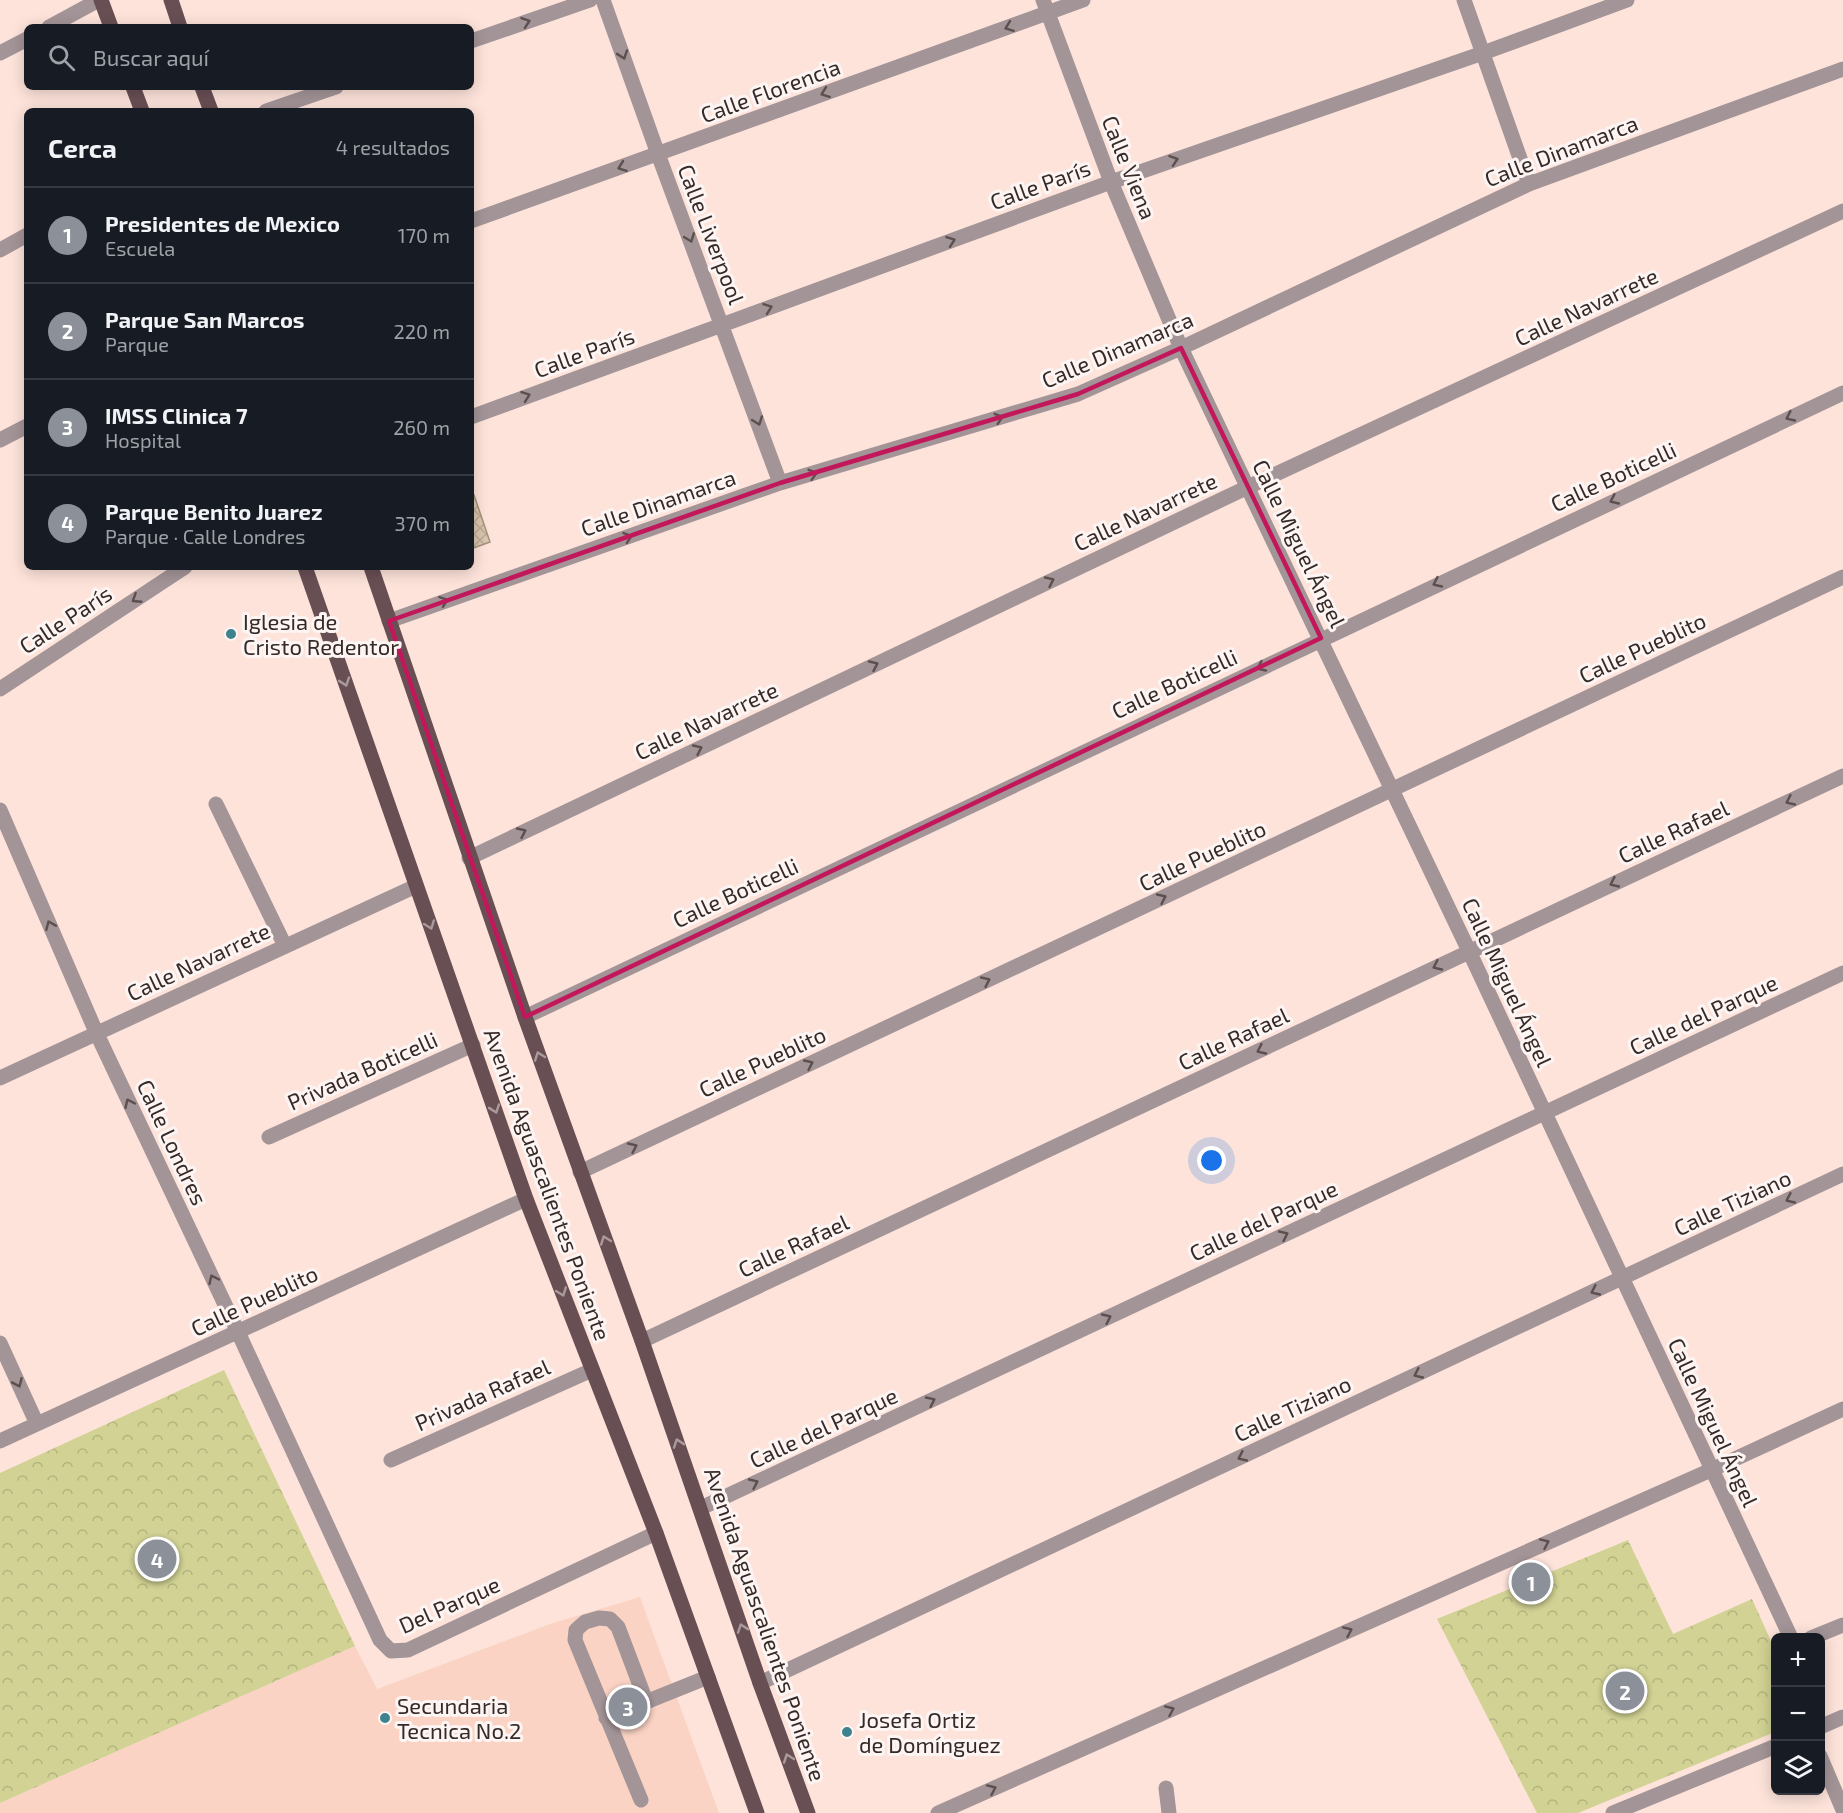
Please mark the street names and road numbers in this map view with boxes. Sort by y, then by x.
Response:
street label: Calle Florencia [697,53,843,127]
street label: Calle Dinamarca [1481,109,1641,191]
street label: Calle Viena [1097,111,1163,223]
street label: Calle París [986,154,1094,214]
street label: Calle Liverpool [673,160,751,308]
street label: Calle Navarrete [1510,261,1662,351]
street label: Calle Dinamarca [1037,305,1197,393]
street label: Calle París [530,322,638,382]
street label: Calle Boticelli [1546,436,1680,516]
street label: Calle Miguel Ángel [1248,455,1352,631]
street label: Calle Dinamarca [577,463,739,541]
street label: Calle Navarrete [1069,466,1221,556]
street label: Calle París [14,580,116,658]
street label: Calle Pueblito [1574,606,1710,688]
street label: Calle Boticelli [1107,643,1241,723]
street label: Calle Navarrete [630,675,782,765]
street label: Calle Rafael [1614,794,1733,868]
street label: Calle Pueblito [1134,814,1270,896]
street label: Calle Boticelli [668,852,802,932]
street label: Calle Miguel Ángel [1458,894,1559,1071]
street label: Calle Navarrete [122,916,274,1006]
street label: Calle del Parque [1625,968,1781,1060]
street label: Calle Rafael [1174,1001,1293,1075]
street label: Calle Pueblito [694,1020,830,1102]
street label: Privada Boticelli [283,1025,441,1115]
street label: Avenida Aguascalientes Poniente [479,1025,617,1343]
street label: Calle Londres [133,1075,213,1209]
street label: Calle Tiziano [1669,1164,1795,1240]
street label: Calle del Parque [1185,1174,1341,1266]
street label: Calle Rafael [734,1208,853,1282]
street label: Calle Pueblito [186,1259,322,1341]
street label: Calle Miguel Ángel [1664,1334,1765,1511]
street label: Privada Rafael [411,1352,554,1435]
street label: Calle Tiziano [1229,1370,1355,1446]
street label: Calle del Parque [745,1381,901,1473]
street label: Avenida Aguascalientes Poniente [700,1464,832,1784]
street label: Del Parque [394,1570,504,1638]

